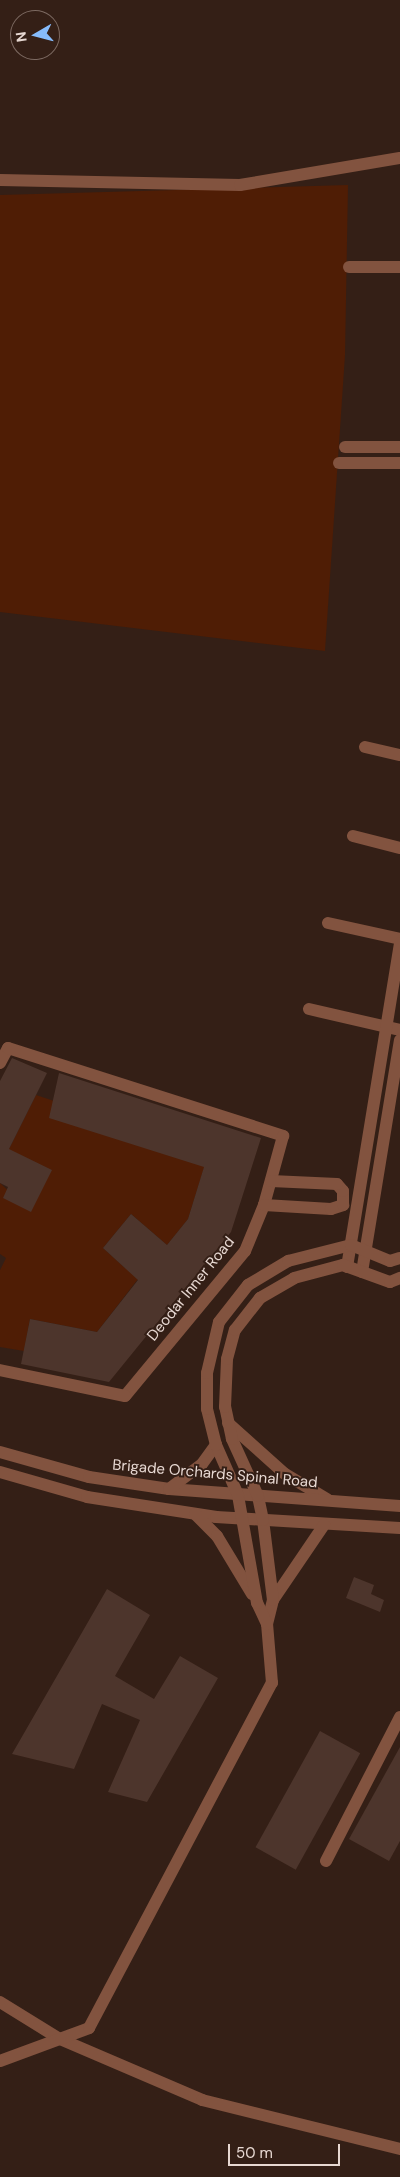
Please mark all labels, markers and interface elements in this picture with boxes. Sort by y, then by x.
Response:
north arrow [10,10,60,60]
text: N [12,31,31,43]
street label: Deodar Inner Road [144,1233,238,1345]
street label: Brigade Orchards Spinal Road [112,1456,318,1492]
scale bar [230,2134,342,2166]
text: 50 m [236,2143,273,2163]

